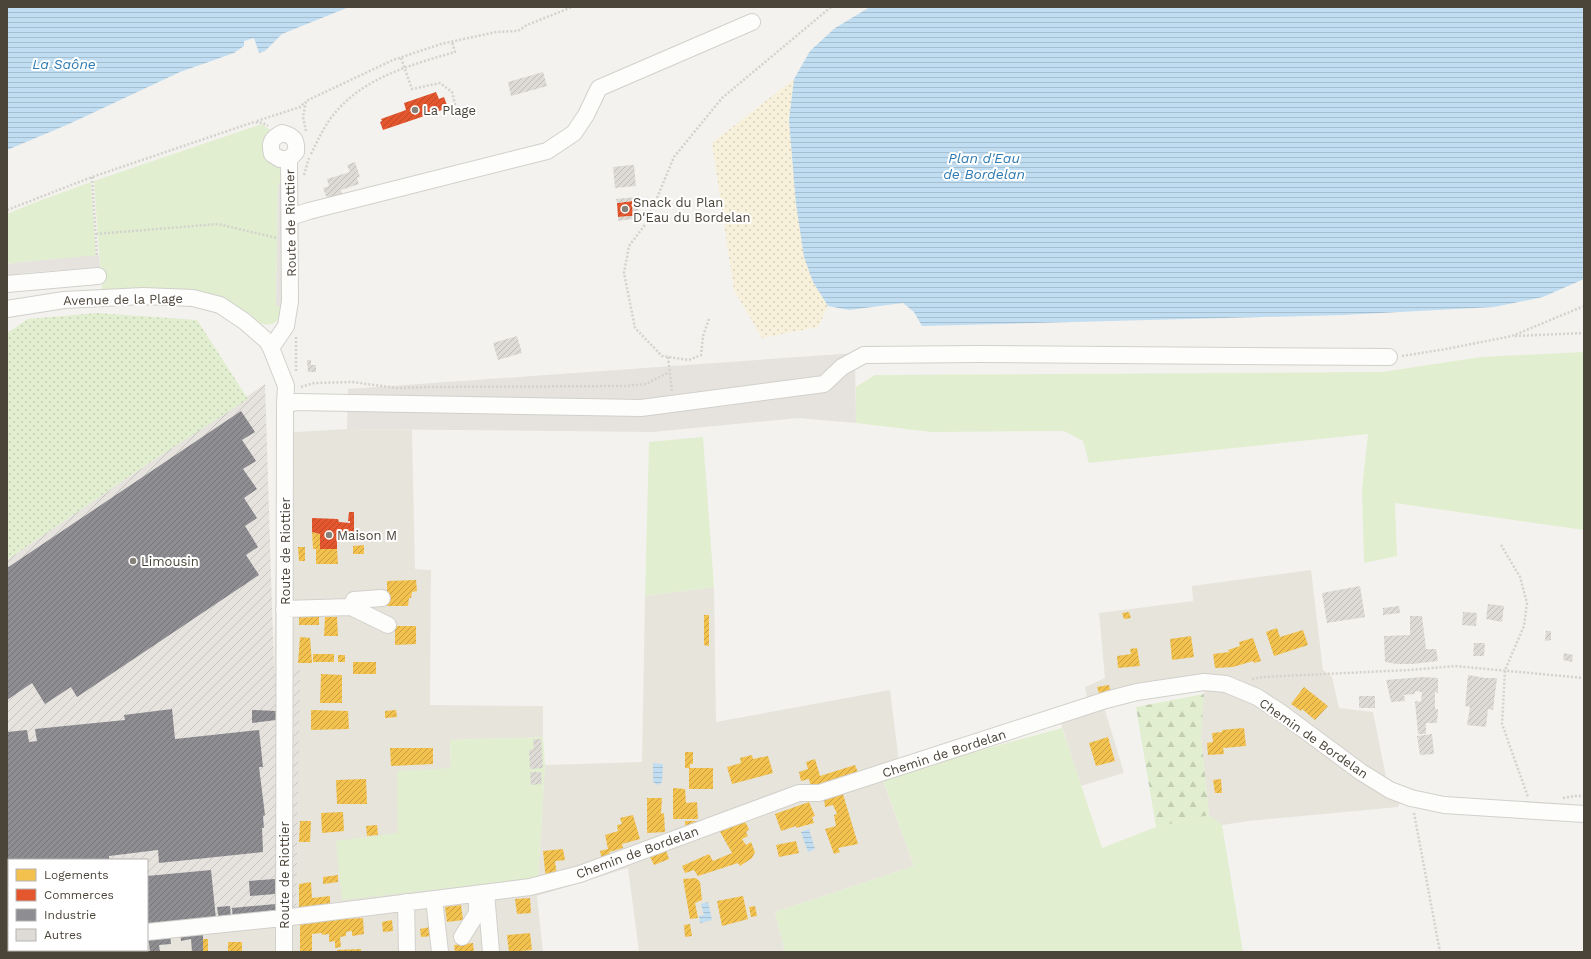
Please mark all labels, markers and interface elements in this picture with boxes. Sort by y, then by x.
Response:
water label: La Saône [32,56,96,72]
place label: La Plage [423,103,476,118]
marker: La Plage [410,105,420,115]
water label: Plan d'Eau de Bordelan [943,150,1025,182]
street label: Route de Riottier [282,169,299,277]
place label: Snack du Plan D'Eau du Bordelan [633,195,751,225]
marker: Snack du Plan D'Eau du Bordelan [620,204,630,214]
street label: Avenue de la Plage [63,291,183,308]
street label: Route de Riottier [278,497,293,605]
place label: Maison M [337,528,397,543]
marker: Maison M [324,530,334,540]
place label: Limousin [141,554,199,569]
marker: Limousin [128,556,138,566]
street label: Chemin de Bordelan [1256,695,1371,782]
street label: Chemin de Bordelan [880,726,1008,781]
street label: Route de Riottier [277,821,292,929]
street label: Chemin de Bordelan [574,823,700,882]
legend [8,859,148,951]
text: Logements [44,868,109,882]
text: Commerces [44,888,114,902]
text: Industrie [44,908,96,922]
text: Autres [44,928,82,942]

